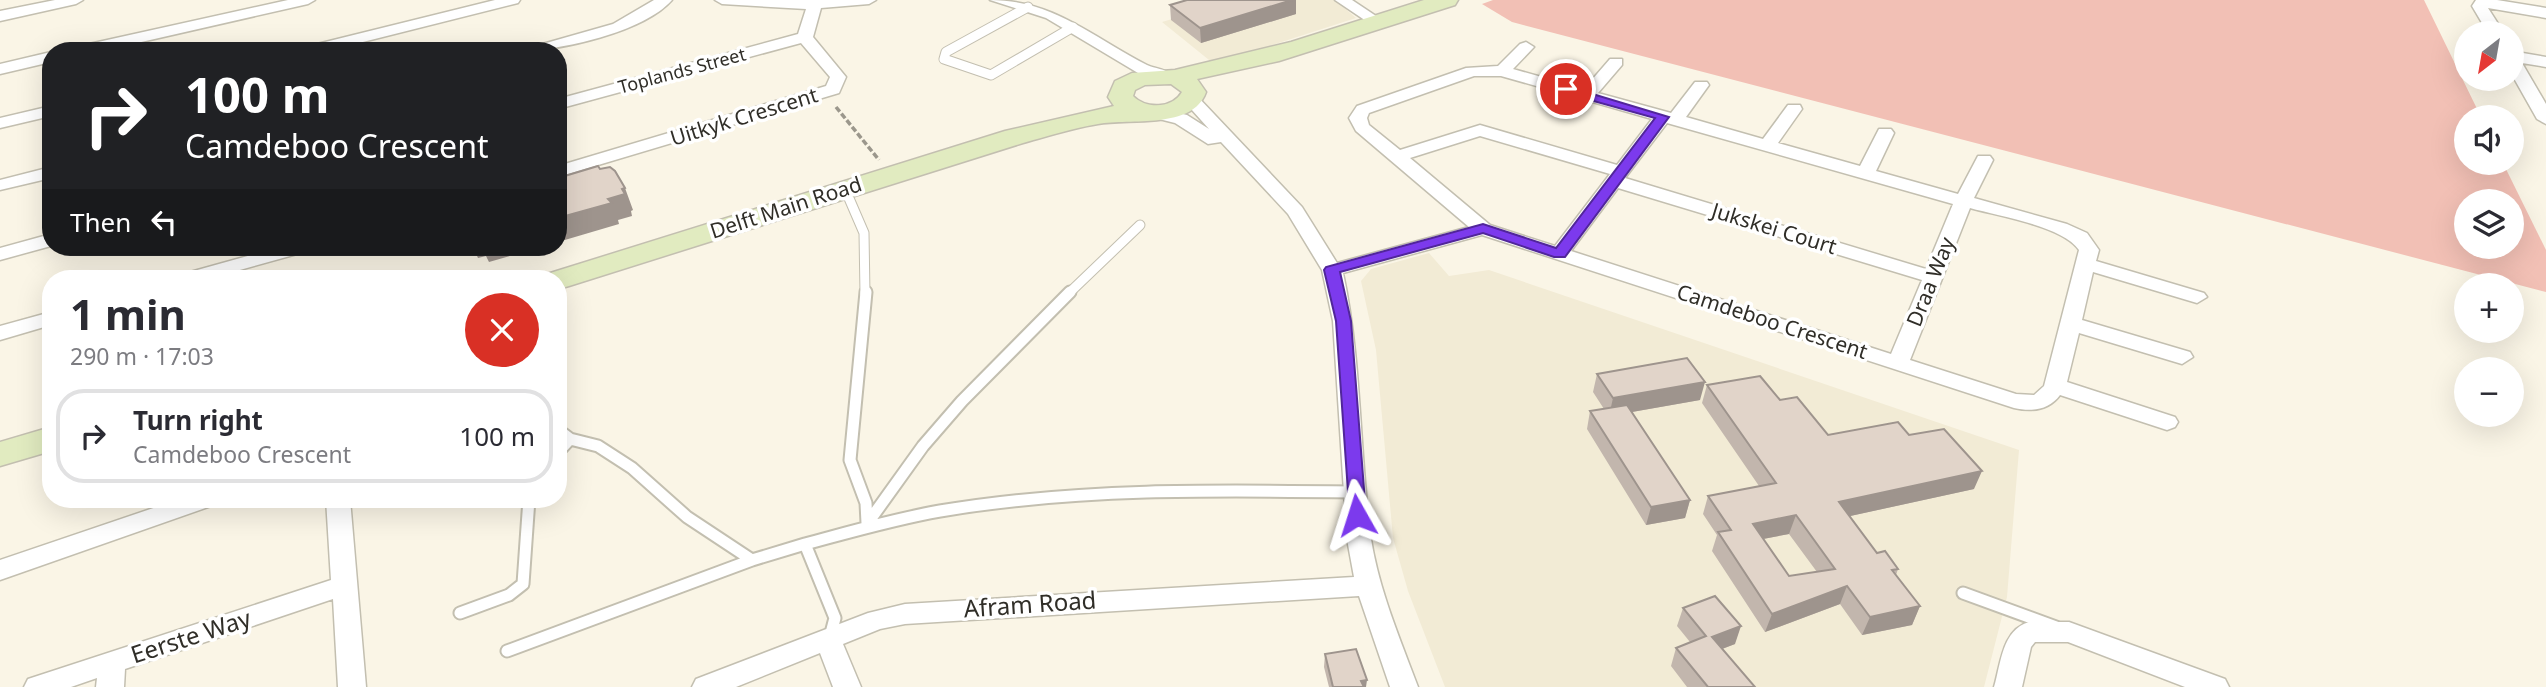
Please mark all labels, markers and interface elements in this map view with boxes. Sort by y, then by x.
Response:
north arrow [2454,21,2524,91]
map controls [2454,21,2524,427]
street label: Toplands Street [615,41,749,99]
pin [1536,59,1596,119]
text: 100 m [185,61,330,127]
icon: right [70,70,161,161]
icon: arrive [1547,70,1585,108]
street label: Uitkyk Crescent [667,80,821,152]
button: sound [2454,105,2524,175]
text: Camdeboo Crescent [185,124,488,167]
street label: Delft Main Road [706,169,865,245]
button: layers [2454,189,2524,259]
street label: Jukskei Court [1707,195,1841,260]
icon: left [145,203,183,241]
text: Then [70,204,131,240]
street label: Draa Way [1899,232,1961,331]
button: + [2454,273,2524,343]
street label: Camdeboo Crescent [1673,277,1872,365]
text: 1 min [70,285,186,342]
button: close [465,293,539,367]
text: 290 m · 17:03 [70,340,214,372]
button: − [2454,357,2524,427]
text: Turn right [133,402,263,438]
icon: right [74,417,112,455]
text: 100 m [459,418,535,454]
text: Camdeboo Crescent [133,438,351,470]
position arrow [1320,478,1394,552]
street label: Afram Road [962,582,1097,625]
street label: Eerste Way [126,600,255,670]

